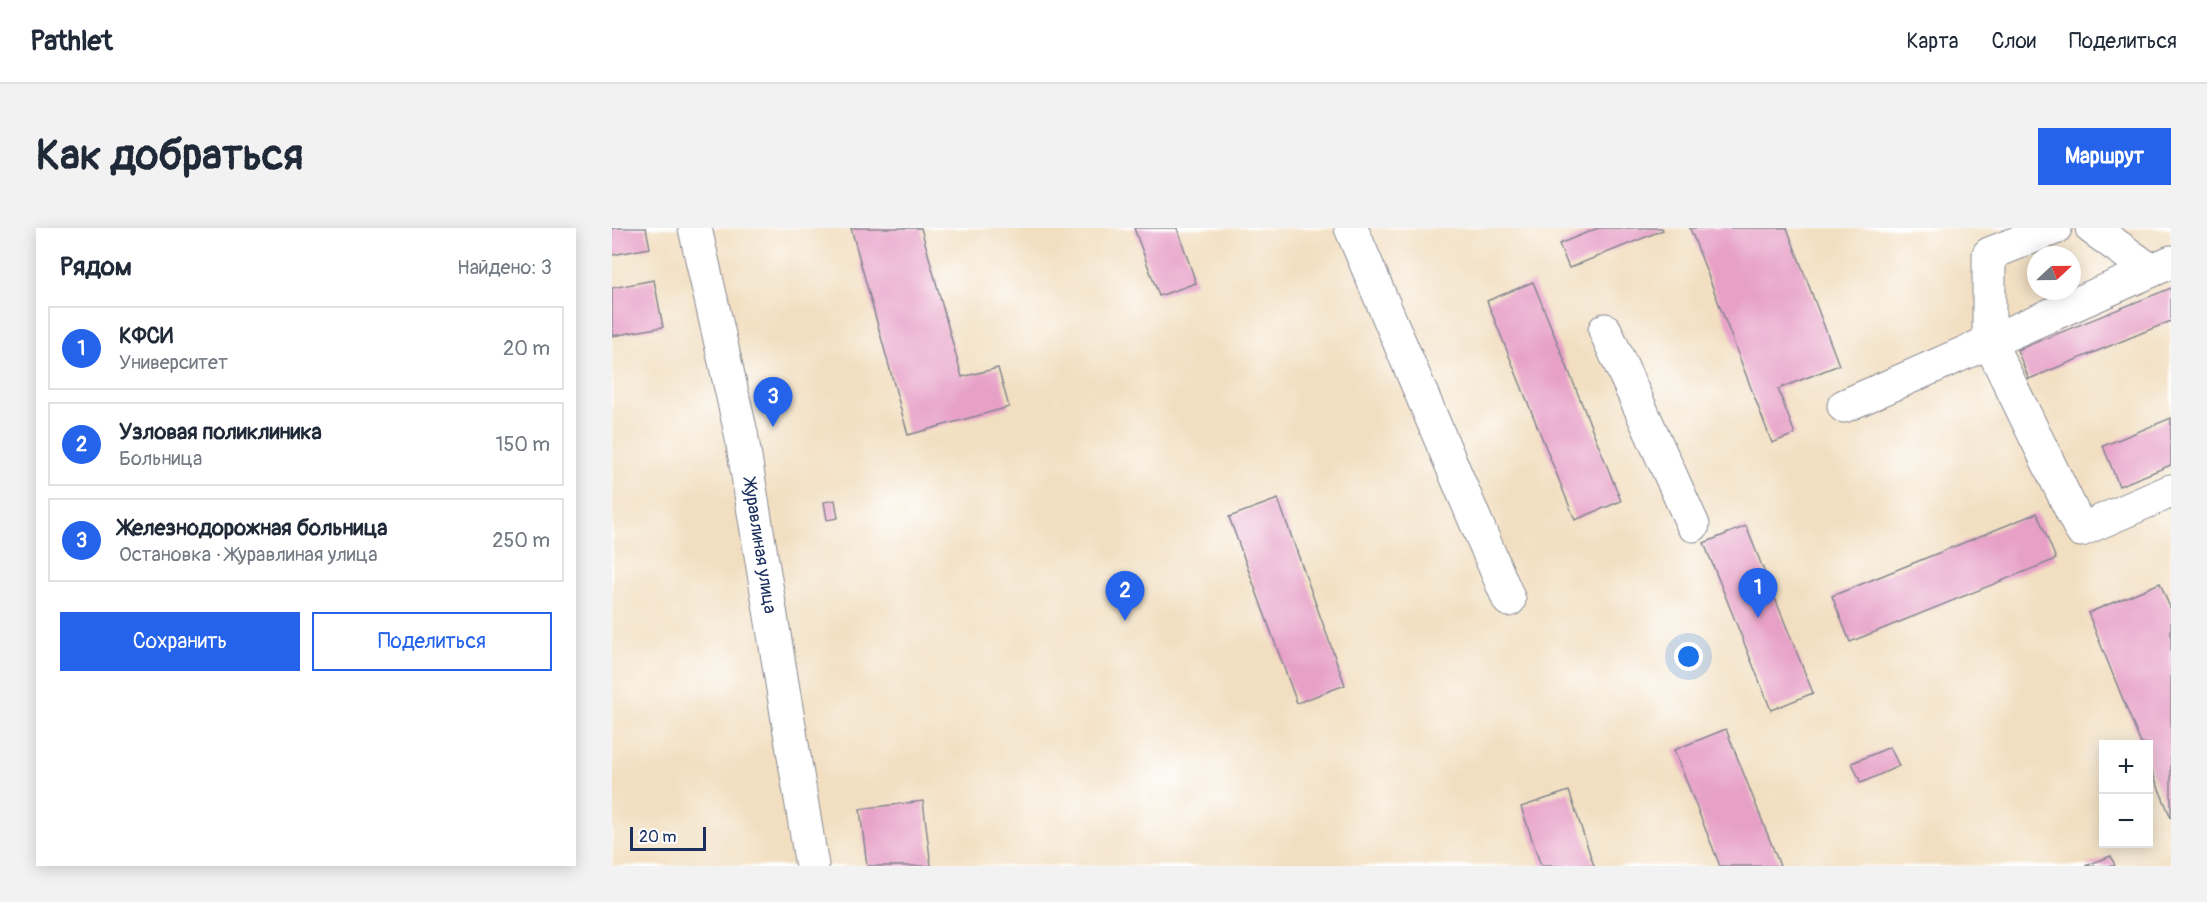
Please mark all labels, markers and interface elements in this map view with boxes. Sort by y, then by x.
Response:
text: Pathlet [30,24,113,59]
text: Карта [1906,28,1958,55]
text: Слои [1991,28,2036,55]
text: Поделиться [2069,28,2177,55]
button: Маршрут [2038,128,2171,185]
text: Как добраться [36,130,303,182]
north arrow [2027,246,2081,300]
text: Рядом [60,251,132,283]
text: Найдено: 3 [457,255,552,280]
text: КФСИ [119,322,173,350]
text: 1 [78,336,85,361]
text: 20 m [503,336,550,361]
text: Университет [119,350,228,375]
pin: 3 [754,378,792,427]
text: Узловая поликлиника [119,418,322,446]
text: 2 [76,432,87,457]
text: 150 m [496,432,550,457]
text: Больница [119,446,202,471]
street label: Журавлиная улица [737,474,782,615]
text: Железнодорожная больница [119,514,387,542]
text: 3 [76,528,87,553]
text: 250 m [492,528,550,553]
text: Остановка · Журавлиная улица [119,542,377,567]
pin: 1 [1738,568,1778,618]
pin: 2 [1106,572,1144,621]
button: Сохранить [60,612,300,671]
button: Поделиться [312,612,552,671]
your location [1674,642,1703,671]
map controls [2099,740,2153,848]
button: + [2099,740,2153,794]
button: − [2099,794,2153,848]
scale bar [630,824,706,852]
text: 20 m [639,827,677,847]

